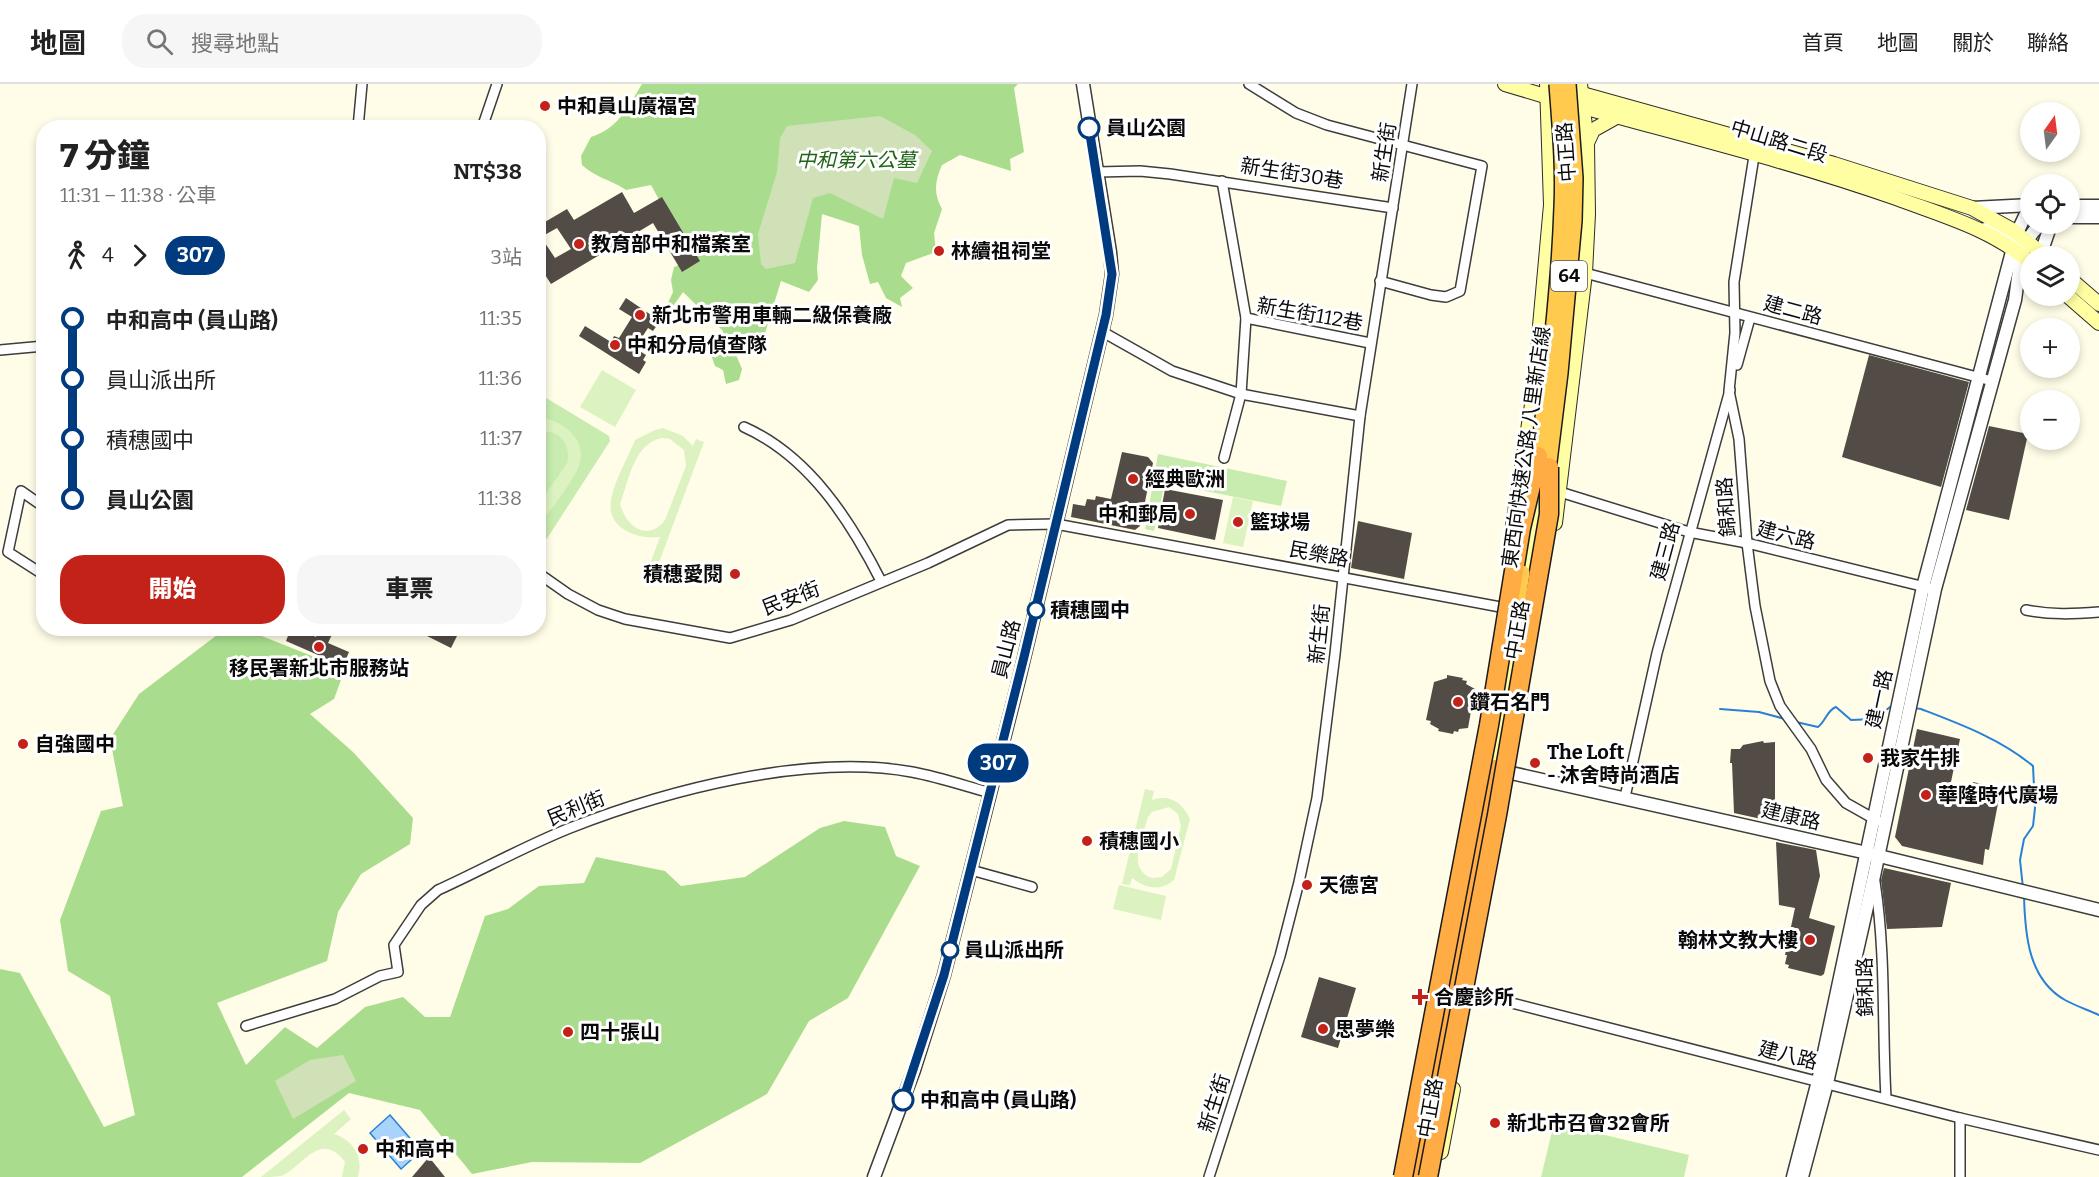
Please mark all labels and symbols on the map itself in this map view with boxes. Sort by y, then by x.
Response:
place label: 中和員山廣福宮 [557,94,697,118]
marker: 中和員山廣福宮 [538,99,552,113]
north arrow [2020,102,2080,162]
street label: 中山路二段 [1728,115,1830,167]
place label: 員山公園 [1106,116,1186,140]
marker: 員山公園 [1078,117,1100,139]
street label: 新生街 [1367,120,1401,184]
street label: 中正路 [1552,121,1580,183]
park label: 中和第六公墓 [796,148,919,172]
street label: 新生街30巷 [1239,153,1345,193]
place label: 教育部中和檔案室 [591,232,751,256]
marker: 教育部中和檔案室 [572,237,586,251]
place label: 林續祖祠堂 [951,239,1051,263]
marker: 林續祖祠堂 [932,244,946,258]
road number: 64 [1551,261,1587,291]
street label: 建二路 [1761,291,1825,329]
street label: 新生街112巷 [1255,293,1365,335]
place label: 新北市警用車輛二級保養廠 [652,303,892,327]
marker: 新北市警用車輛二級保養廠 [633,308,647,322]
street label: 東西向快速公路 八里新店線 [1497,325,1555,569]
place label: 中和分局偵查隊 [627,333,767,357]
marker: 中和分局偵查隊 [608,338,622,352]
place label: 經典歐洲 [1145,467,1225,491]
marker: 經典歐洲 [1126,472,1140,486]
street label: 錦和路 [1712,476,1740,538]
place label: 中和郵局 [1098,502,1178,526]
marker: 中和郵局 [1183,507,1197,521]
place label: 籃球場 [1250,510,1310,534]
marker: 籃球場 [1231,515,1245,529]
street label: 建六路 [1754,516,1818,554]
street label: 建三路 [1646,519,1684,583]
street label: 民樂路 [1287,536,1351,572]
place label: 積穗愛閱 [643,562,723,586]
marker: 積穗愛閱 [728,567,742,581]
street label: 民安街 [759,576,823,620]
place label: 積穗國中 [1050,598,1130,622]
street label: 中正路 [1500,598,1534,662]
marker: 積穗國中 [1027,601,1045,619]
street label: 新生街 [1304,603,1334,665]
street label: 員山路 [987,617,1025,681]
marker: 移民署新北市服務站 [312,640,326,654]
place label: 移民署新北市服務站 [229,656,409,680]
street label: 建一路 [1861,667,1897,731]
place label: 鑽石名門 [1470,690,1550,714]
marker: 鑽石名門 [1451,695,1465,709]
place label: 自強國中 [35,732,115,756]
marker: 自強國中 [16,737,30,751]
place label: The Loft - 沐舍時尚酒店 [1547,740,1680,787]
line badge: 307 [964,744,1032,782]
place label: 我家牛排 [1880,746,1960,770]
marker: 我家牛排 [1861,751,1875,765]
marker: The Loft - 沐舍時尚酒店 [1528,756,1542,770]
place label: 華隆時代廣場 [1938,783,2058,807]
street label: 民利街 [544,786,608,830]
marker: 華隆時代廣場 [1919,788,1933,802]
street label: 建康路 [1759,798,1823,834]
place label: 積穗國小 [1099,829,1179,853]
marker: 積穗國小 [1080,834,1094,848]
place label: 天德宮 [1319,873,1379,897]
marker: 天德宮 [1300,878,1314,892]
place label: 翰林文教大樓 [1678,928,1798,952]
marker: 翰林文教大樓 [1803,933,1817,947]
place label: 員山派出所 [964,938,1064,962]
marker: 員山派出所 [941,941,959,959]
street label: 錦和路 [1852,957,1878,1017]
place label: 合慶診所 [1434,985,1514,1009]
marker: 合慶診所 [1411,988,1429,1006]
place label: 思夢樂 [1335,1017,1395,1041]
place label: 四十張山 [580,1020,660,1044]
marker: 思夢樂 [1316,1022,1330,1036]
marker: 四十張山 [561,1025,575,1039]
street label: 建八路 [1756,1036,1820,1074]
street label: 新生街 [1193,1071,1235,1135]
street label: 中正路 [1413,1076,1447,1140]
place label: 中和高中 (員山路) [920,1088,1076,1112]
marker: 中和高中 (員山路) [892,1089,914,1111]
place label: 新北市召會32會所 [1507,1111,1670,1135]
marker: 新北市召會32會所 [1488,1116,1502,1130]
place label: 中和高中 [375,1137,455,1161]
marker: 中和高中 [356,1142,370,1156]

